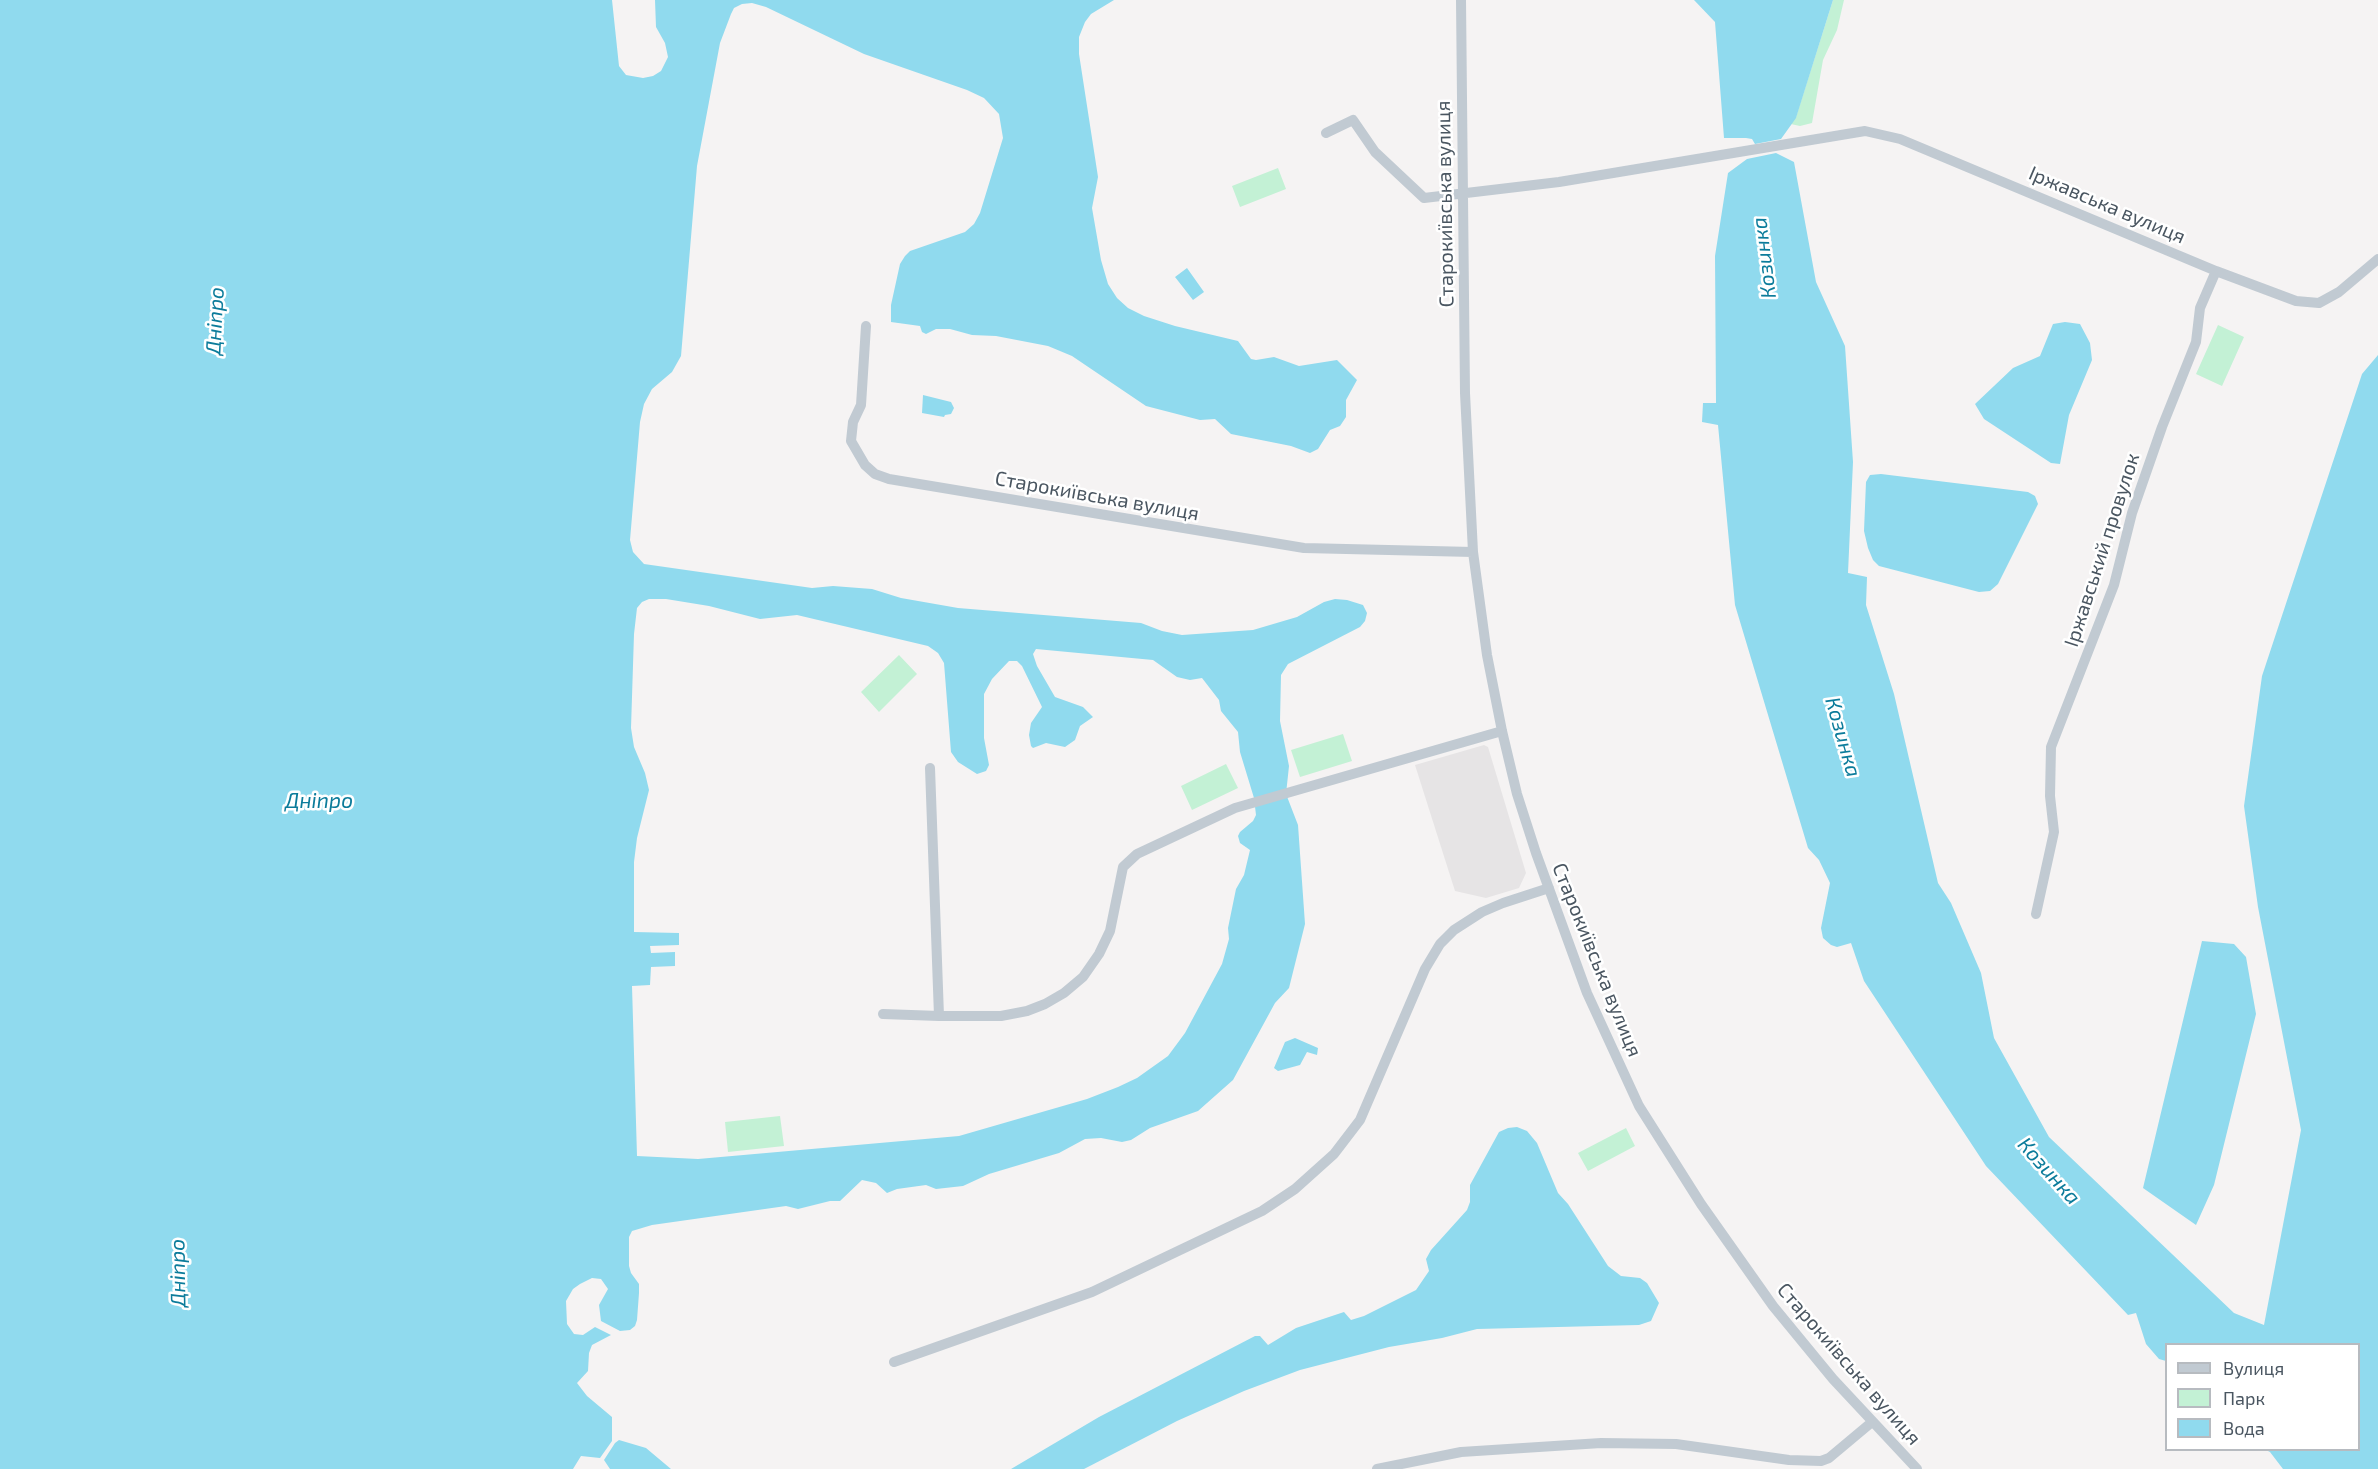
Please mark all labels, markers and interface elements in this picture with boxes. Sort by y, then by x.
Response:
street label: Старокиївська вулиця [1431,100,1459,308]
street label: Іржавська вулиця [2025,161,2189,249]
water label: Козинка [1747,216,1781,300]
water label: Дніпро [201,286,229,356]
street label: Іржавський провулок [2059,450,2145,650]
street label: Старокиївська вулиця [993,466,1201,526]
water label: Козинка [1820,694,1866,780]
water label: Дніпро [285,788,353,814]
street label: Старокиївська вулиця [1547,860,1647,1060]
water label: Козинка [2012,1132,2086,1210]
water label: Дніпро [165,1239,191,1307]
street label: Старокиївська вулиця [1772,1278,1926,1450]
legend [2165,1343,2360,1451]
text: Вулиця [2223,1357,2284,1379]
text: Парк [2223,1387,2265,1409]
text: Вода [2223,1417,2265,1439]

